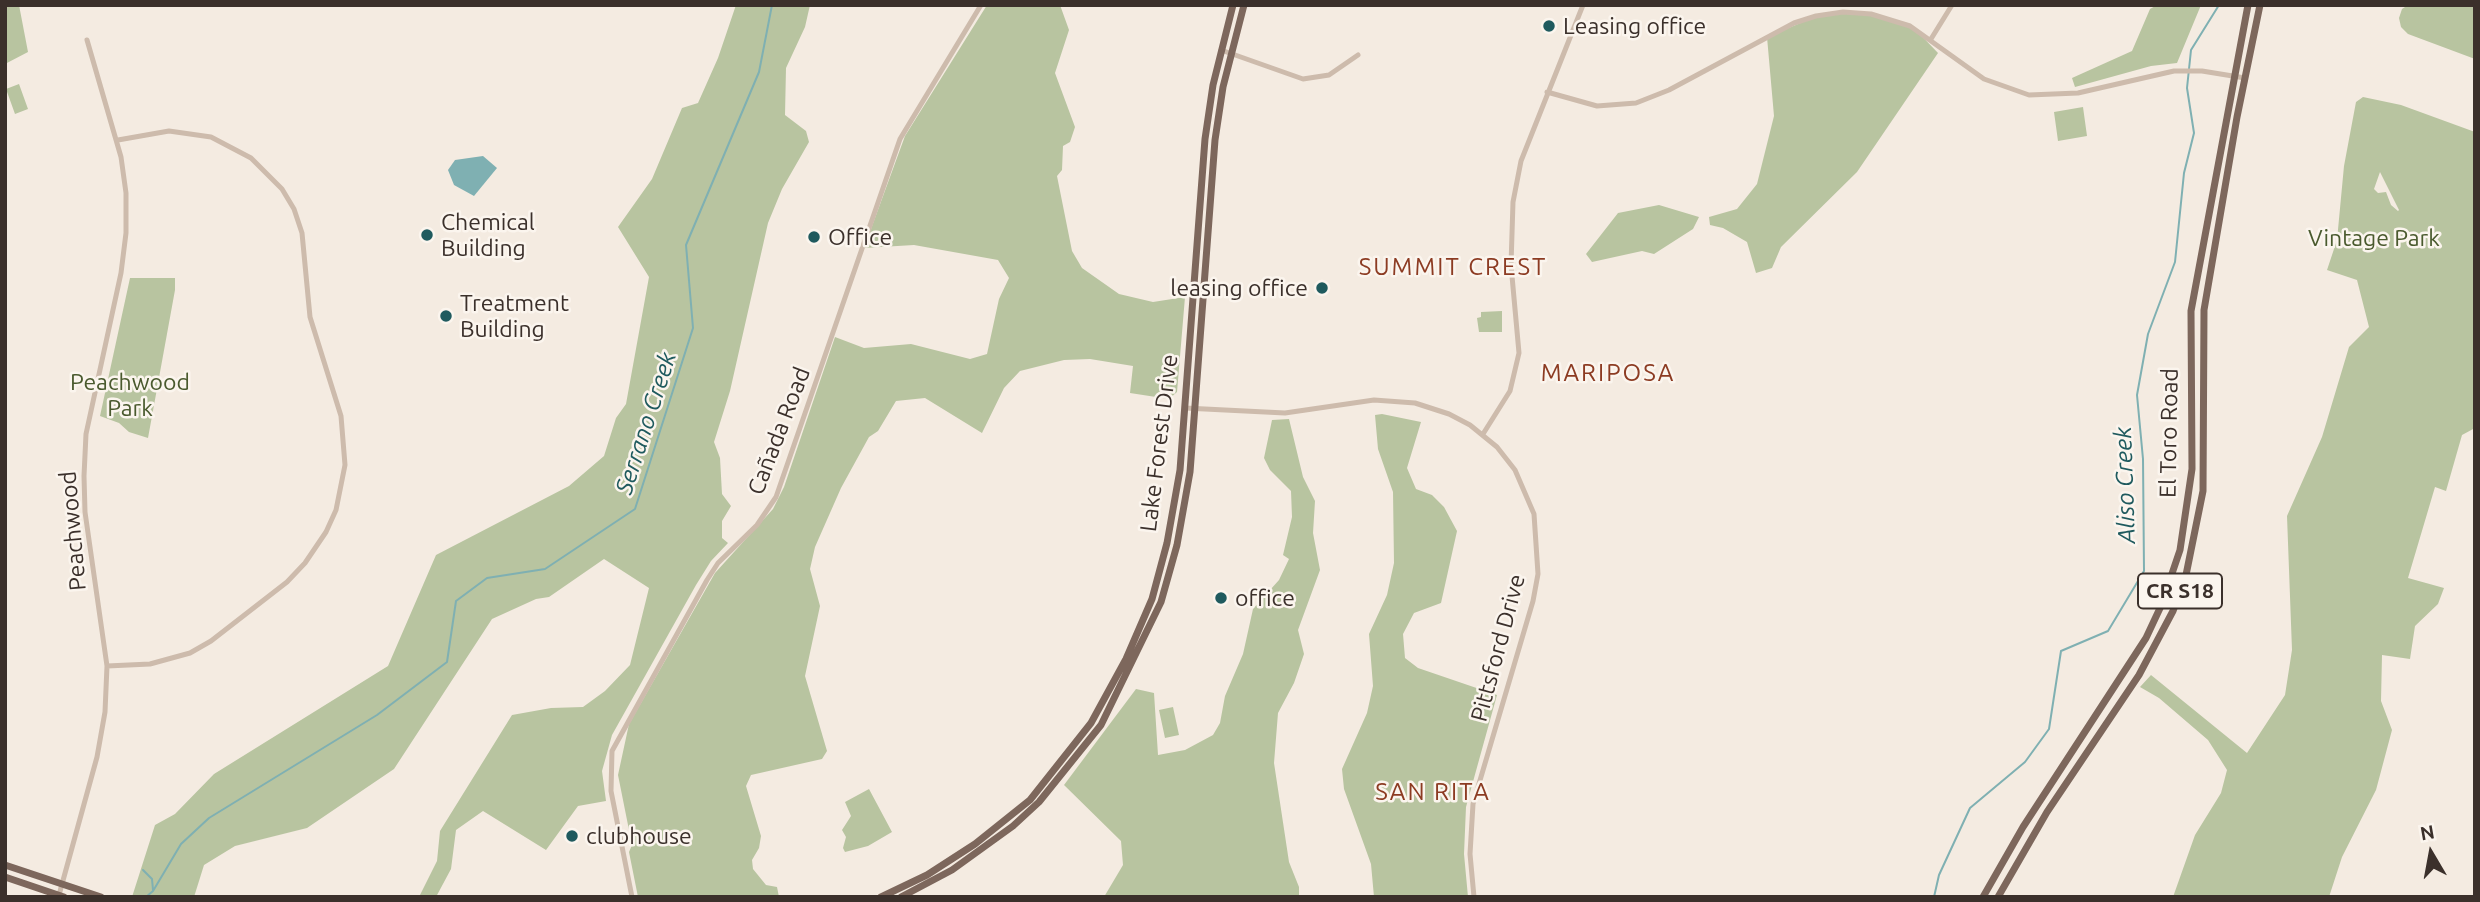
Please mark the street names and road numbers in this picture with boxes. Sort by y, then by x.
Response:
street label: Lake Forest Drive [1134,353,1184,533]
street label: Cañada Road [742,363,816,499]
street label: El Toro Road [2154,368,2184,498]
street label: Peachwood [54,470,92,592]
street label: Pittsford Drive [1465,571,1531,725]
road number: CR S18 [2138,574,2222,608]

